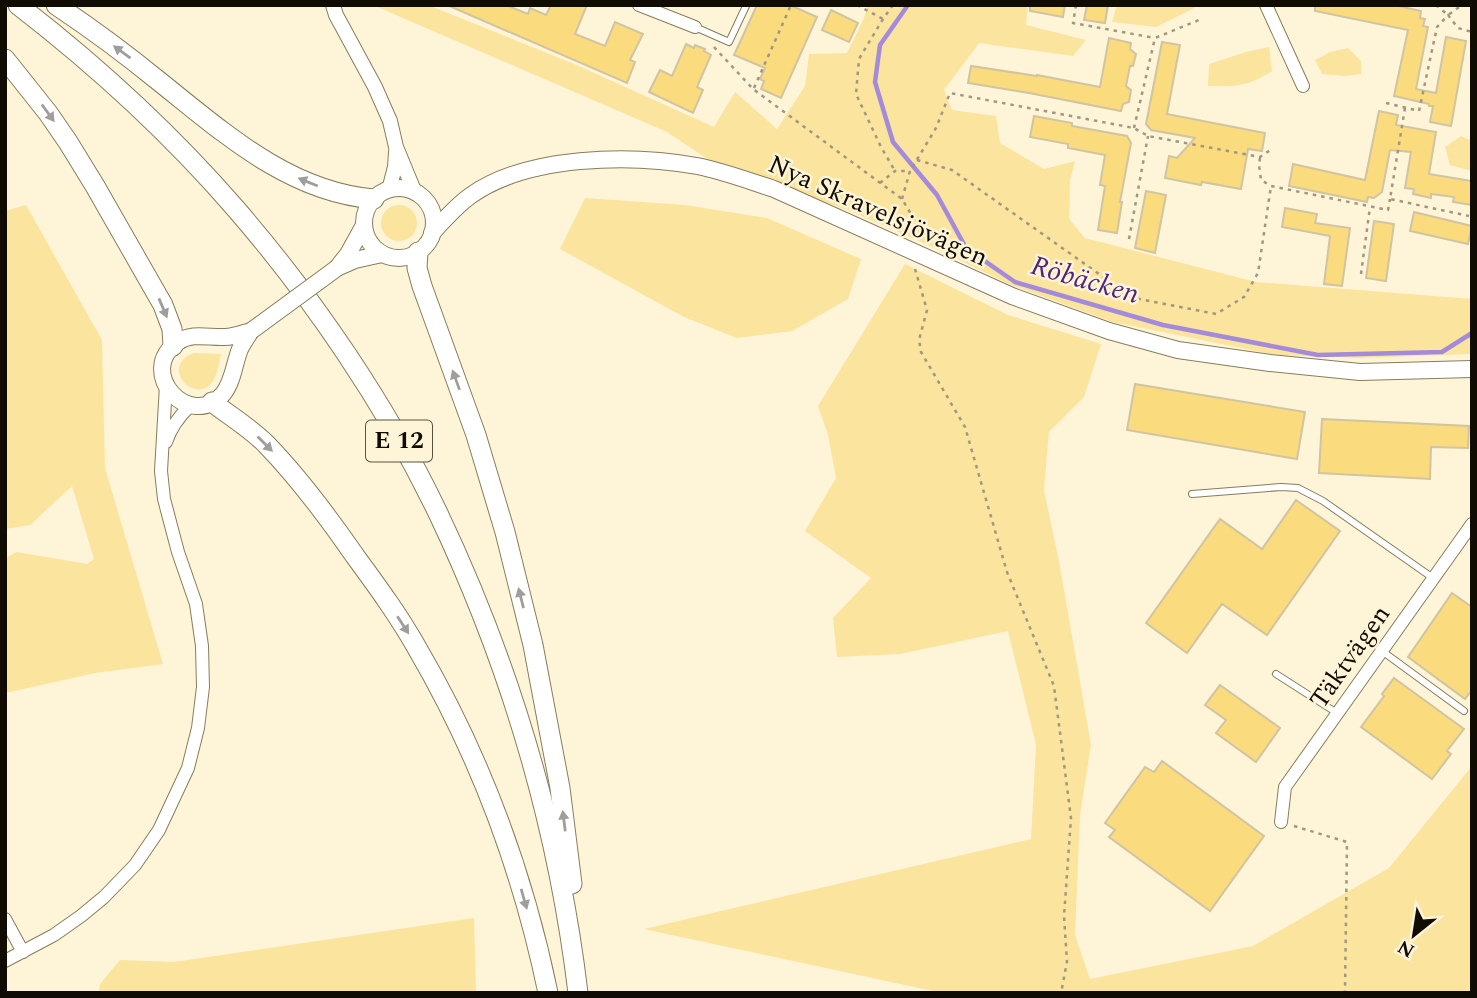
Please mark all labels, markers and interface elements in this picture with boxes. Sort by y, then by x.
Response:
one-way arrow [114,45,132,60]
one-way arrow [40,104,54,122]
street label: Nya Skravelsjövägen [762,145,994,277]
one-way arrow [298,177,319,188]
water label: Röbäcken [1026,244,1144,316]
one-way arrow [158,298,169,319]
one-way arrow [450,370,461,391]
road number: E 12 [366,420,432,462]
one-way arrow [256,436,273,452]
one-way arrow [515,587,526,609]
street label: Täktvägen [1299,597,1401,717]
one-way arrow [396,615,409,635]
one-way arrow [558,810,569,832]
one-way arrow [520,889,530,910]
north arrow [1379,900,1449,970]
text: N [1392,932,1420,965]

